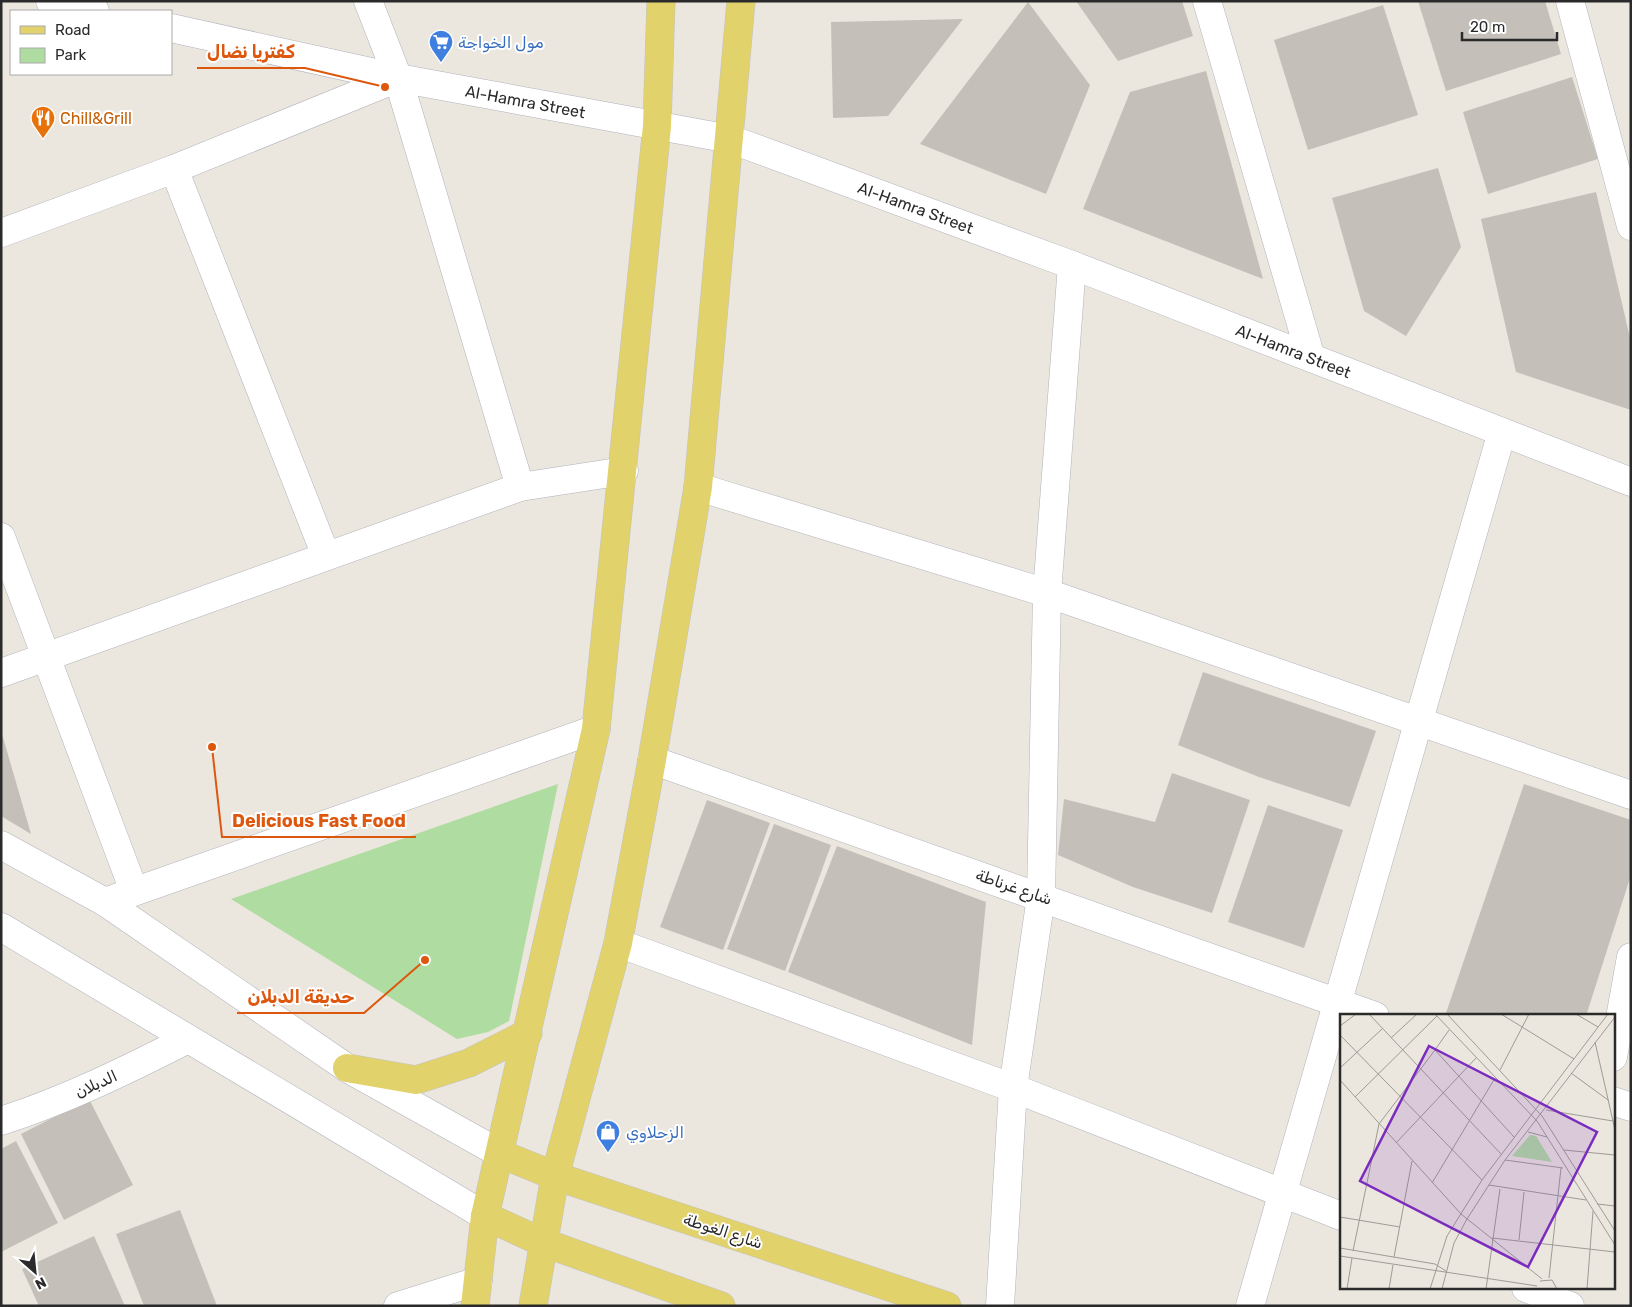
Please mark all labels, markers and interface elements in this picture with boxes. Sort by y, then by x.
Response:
legend [10,10,172,75]
scale bar [1462,10,1557,42]
text: 20 m [1470,18,1505,36]
text: Road [55,21,91,39]
supermarket icon: مول الخواجة [428,29,454,63]
place label: مول الخواجة [458,33,544,53]
callout: كفتريا نضال [197,35,305,68]
text: كفتريا نضال [207,41,295,63]
text: Park [55,46,86,64]
street label: Al-Hamra Street [464,81,587,122]
restaurant icon: Chill&Grill [30,105,56,139]
place label: Chill&Grill [60,109,132,128]
street label: Al-Hamra Street [855,177,976,237]
street label: Al-Hamra Street [1233,320,1354,382]
callout: Delicious Fast Food [222,804,416,837]
text: Delicious Fast Food [232,810,406,832]
street label: شارع غرناطة [973,865,1055,911]
callout: حديقة الدبلان [237,980,364,1013]
text: حديقة الدبلان [248,986,354,1008]
inset map [1340,1014,1614,1290]
street label: الدبلان [72,1066,120,1102]
shop icon: الزحلاوي [595,1119,621,1153]
place label: الزحلاوي [626,1123,684,1144]
street label: شارع الغوطة [680,1209,765,1255]
north arrow [10,1247,60,1297]
text: N [32,1273,49,1293]

